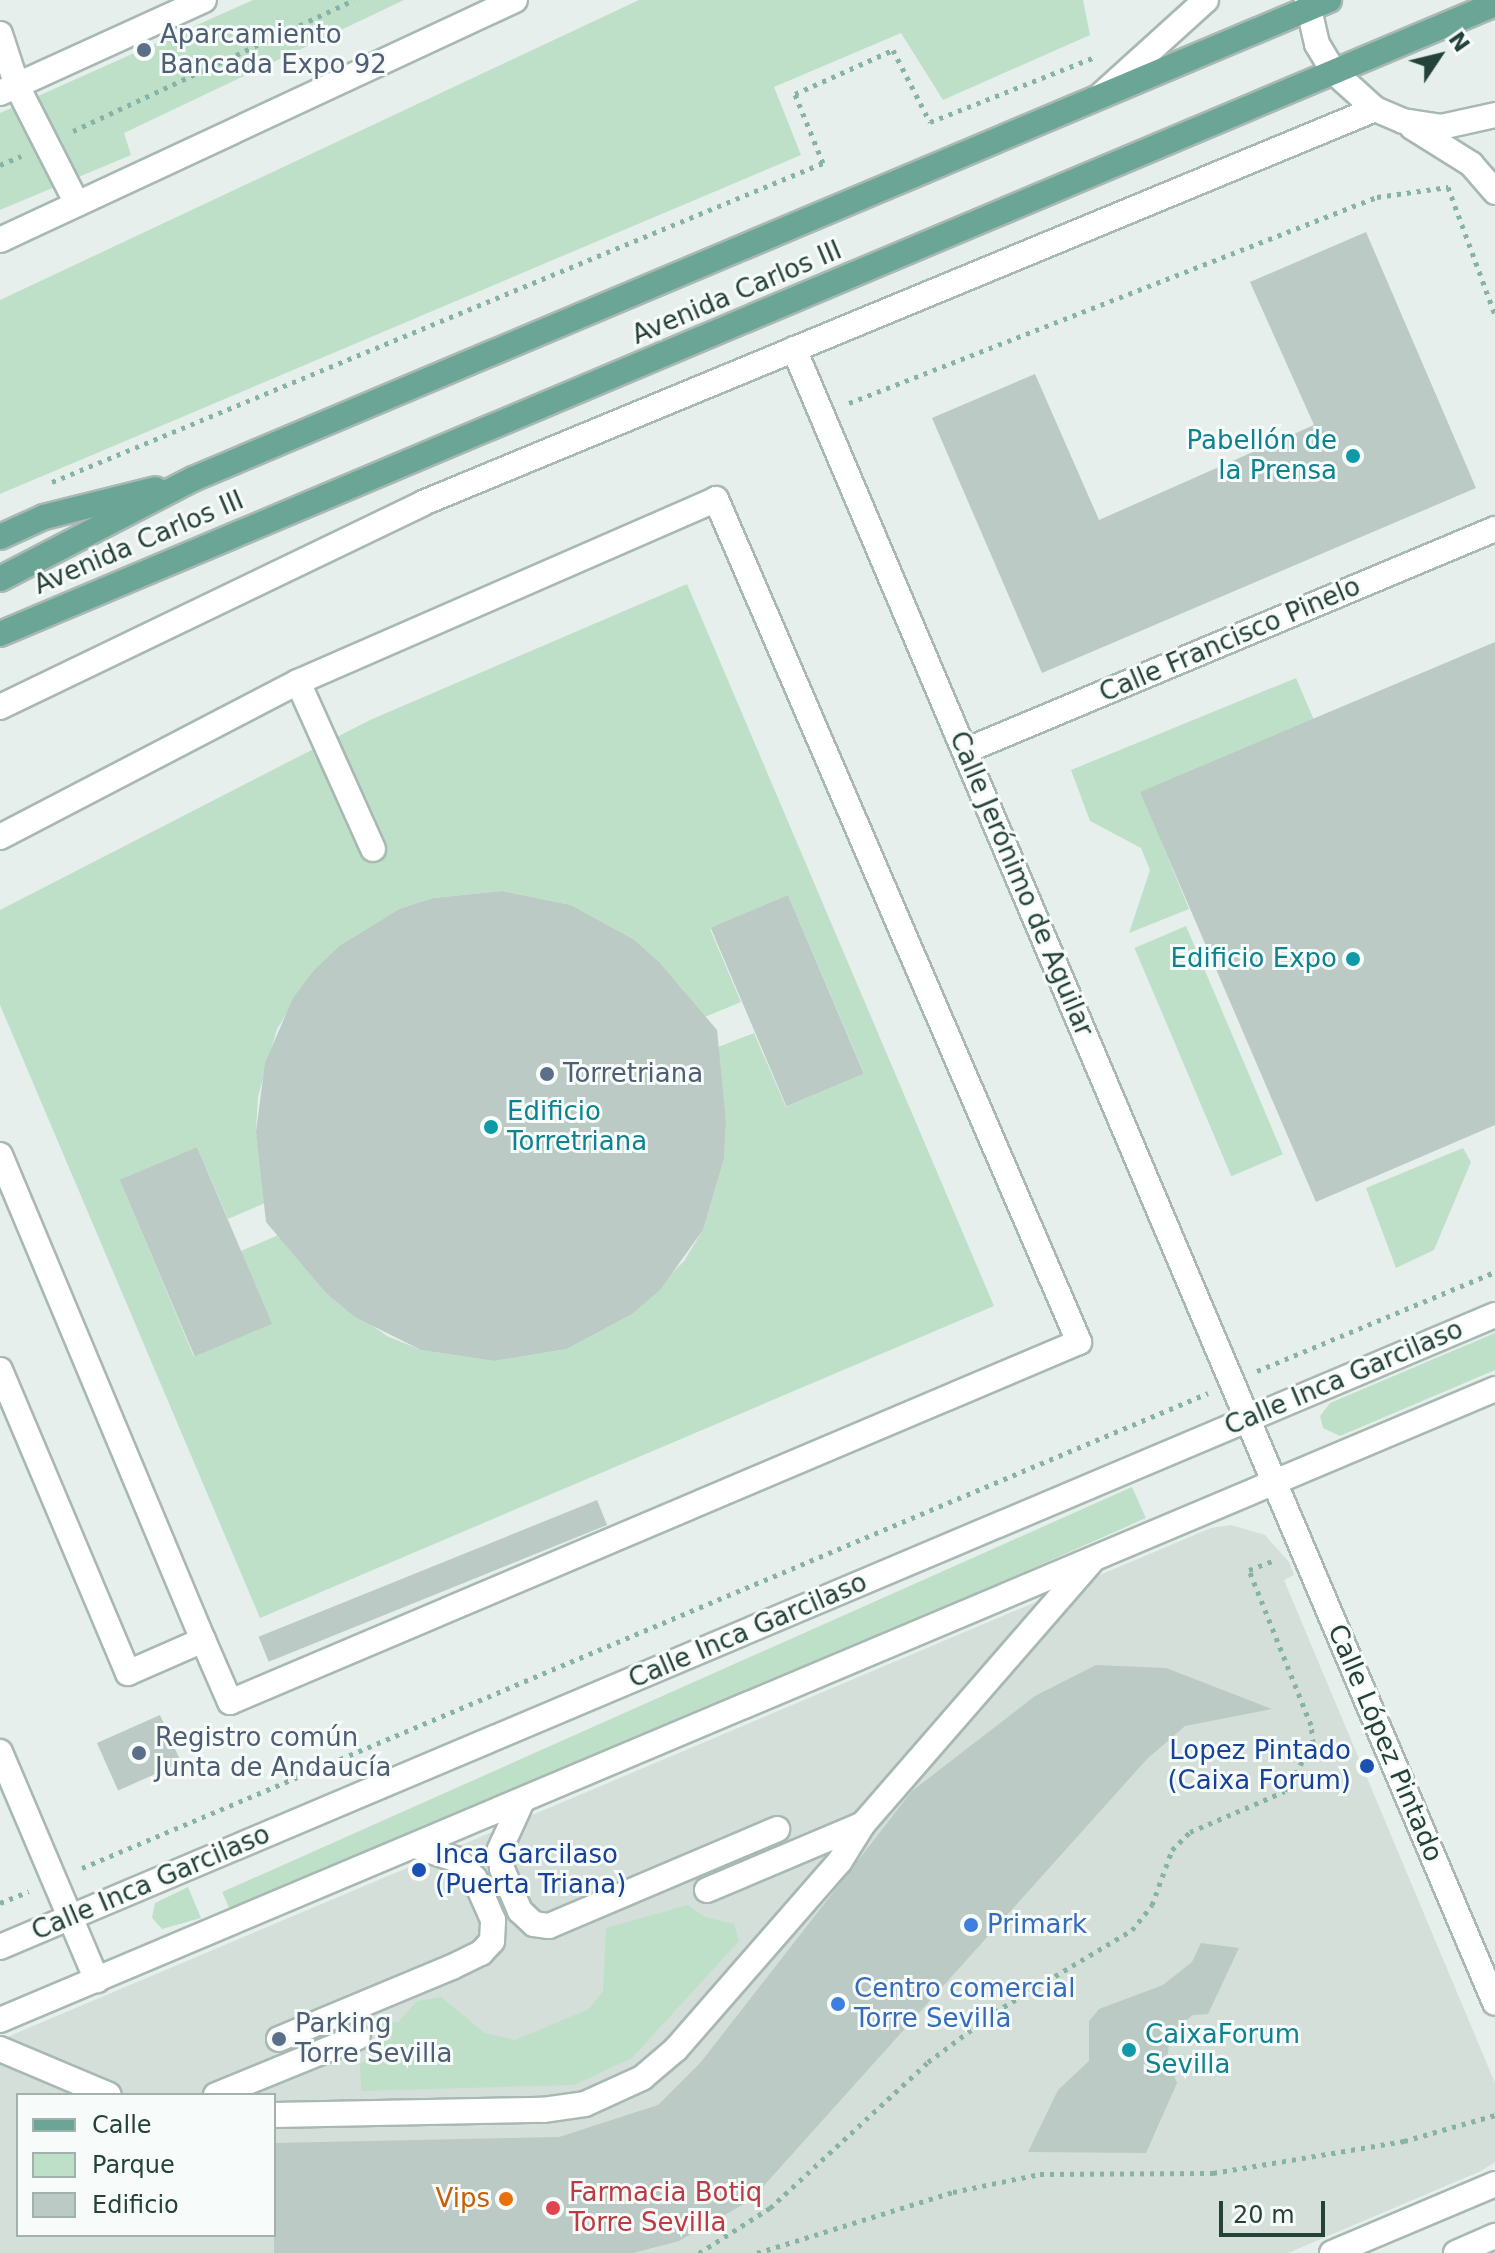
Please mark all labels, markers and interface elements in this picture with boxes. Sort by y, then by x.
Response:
north arrow [1399,16,1479,96]
place label: Aparcamiento Bancada Expo 92 [160,19,387,80]
text: N [1444,27,1475,57]
marker: Aparcamiento Bancada Expo 92 [135,41,153,59]
street label: Avenida Carlos III [627,235,847,351]
place label: Pabellón de la Prensa [1186,425,1337,486]
marker: Pabellón de la Prensa [1344,447,1362,465]
street label: Avenida Carlos III [29,485,249,601]
street label: Calle Francisco Pinelo [1095,571,1365,709]
street label: Calle Jerónimo de Aguilar [943,727,1099,1041]
place label: Edificio Expo [1171,943,1337,975]
marker: Edificio Expo [1344,950,1362,968]
place label: Torretriana [563,1058,703,1090]
marker: Torretriana [538,1065,556,1083]
place label: Edificio Torretriana [507,1096,647,1158]
marker: Edificio Torretriana [482,1118,500,1136]
street label: Calle Inca Garcilaso [1220,1314,1468,1442]
street label: Calle Inca Garcilaso [624,1567,872,1695]
street label: Calle López Pintado [1321,1620,1449,1866]
place label: Registro común Junta de Andaucía [155,1722,391,1784]
place label: Lopez Pintado (Caixa Forum) [1167,1735,1351,1796]
marker: Registro común Junta de Andaucía [130,1744,148,1762]
marker: Lopez Pintado (Caixa Forum) [1358,1757,1376,1775]
street label: Calle Inca Garcilaso [27,1819,275,1947]
place label: Inca Garcilaso (Puerta Triana) [435,1839,626,1900]
marker: Inca Garcilaso (Puerta Triana) [410,1861,428,1879]
place label: Primark [987,1909,1087,1941]
marker: Primark [962,1916,980,1934]
place label: Centro comercial Torre Sevilla [854,1973,1075,2034]
marker: Centro comercial Torre Sevilla [829,1995,847,2013]
place label: Parking Torre Sevilla [295,2008,452,2070]
place label: CaixaForum Sevilla [1145,2019,1300,2080]
marker: Parking Torre Sevilla [270,2030,288,2048]
marker: CaixaForum Sevilla [1120,2041,1138,2059]
legend [16,2093,276,2237]
text: Calle [92,2111,152,2139]
text: Parque [92,2151,175,2179]
place label: Farmacia Botiq Torre Sevilla [569,2177,762,2238]
place label: Vips [436,2183,490,2215]
scale bar [1223,2185,1329,2235]
marker: Vips [497,2190,515,2208]
text: Edificio [92,2191,179,2219]
marker: Farmacia Botiq Torre Sevilla [544,2199,562,2217]
text: 20 m [1233,2201,1295,2229]

